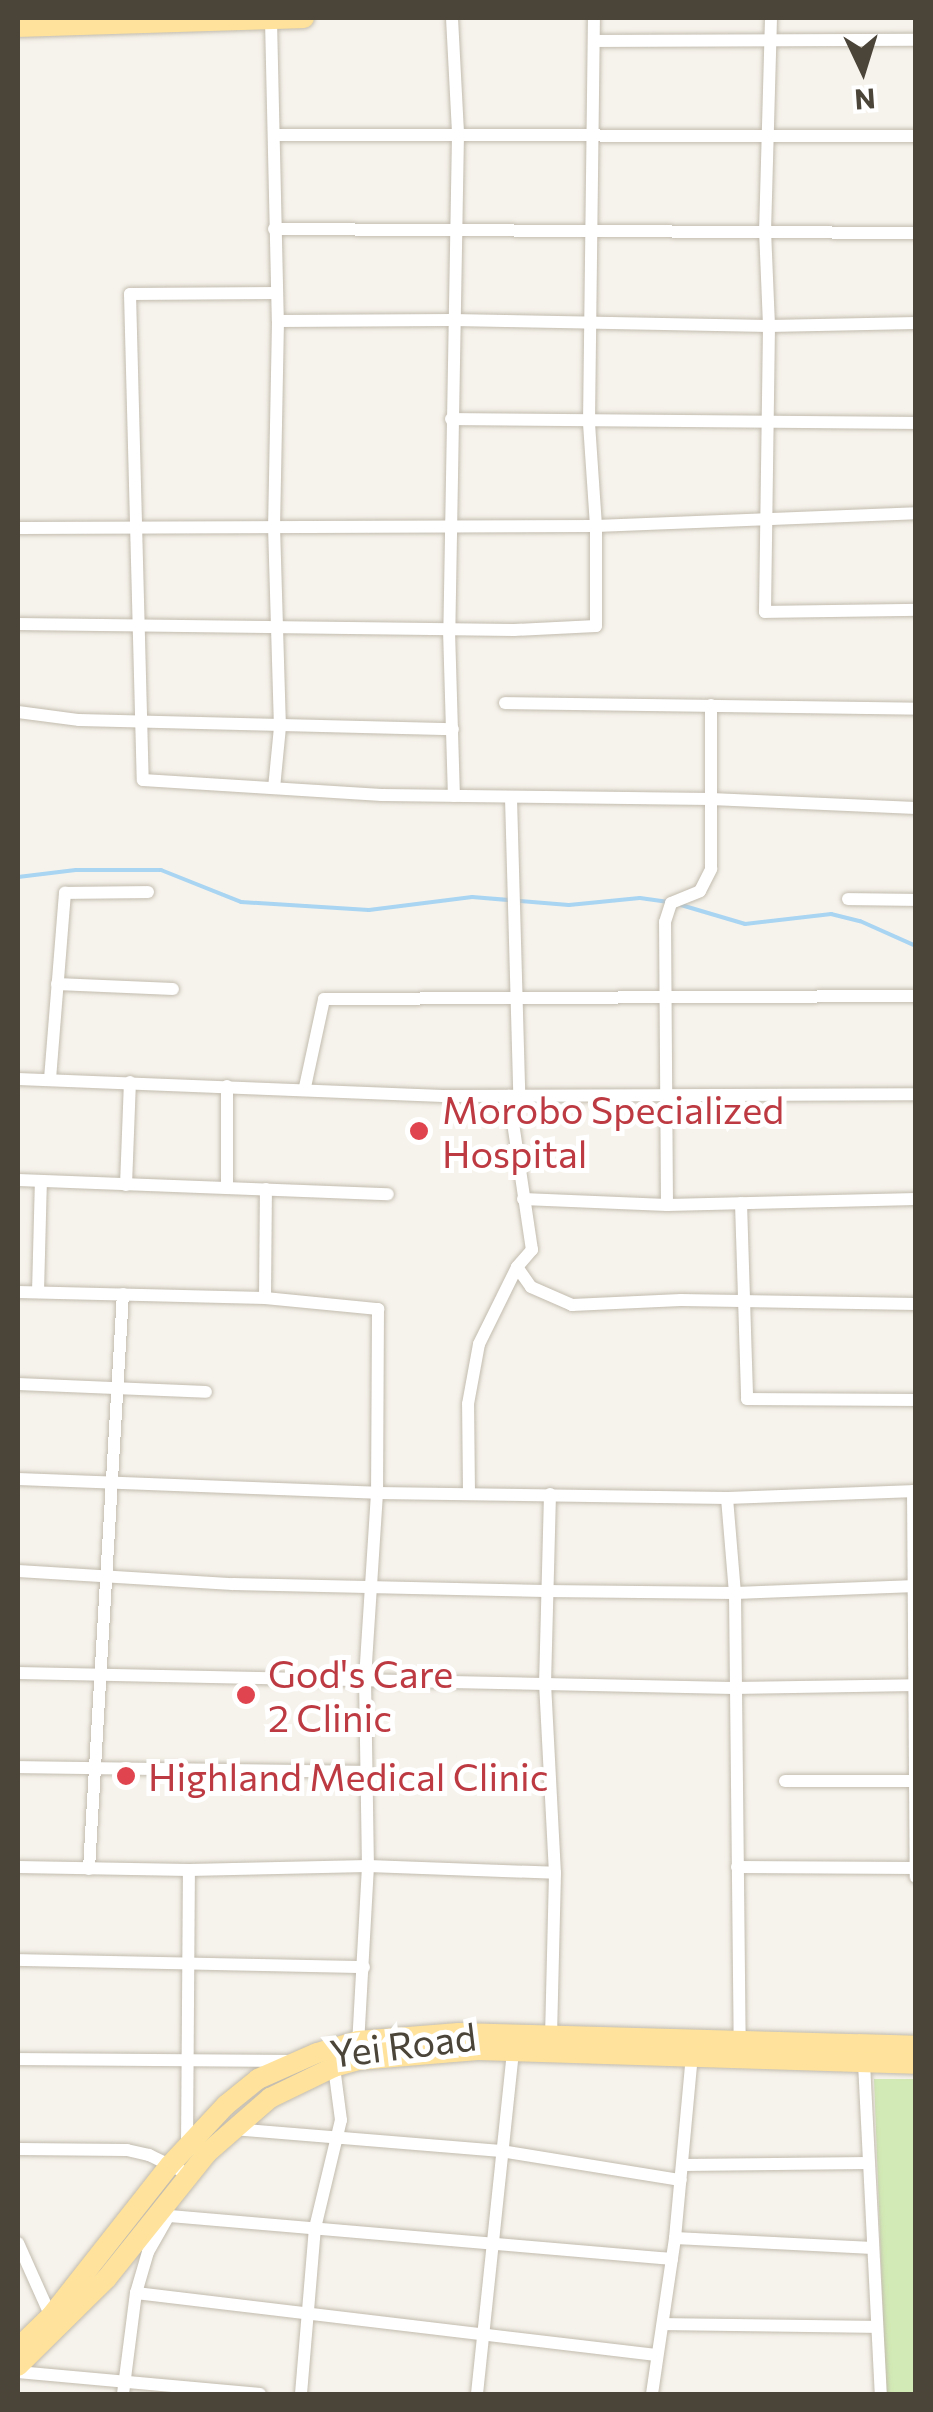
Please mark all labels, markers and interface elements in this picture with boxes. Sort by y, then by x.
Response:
north arrow [813,20,913,120]
text: N [853,82,877,118]
place label: Morobo Specialized Hospital [442,1086,784,1176]
marker: Morobo Specialized Hospital [406,1118,432,1144]
place label: God's Care 2 Clinic [268,1650,453,1740]
marker: God's Care 2 Clinic [233,1682,259,1708]
place label: Highland Medical Clinic [148,1753,549,1799]
marker: Highland Medical Clinic [113,1763,139,1789]
street label: Yei Road [327,2012,479,2076]

